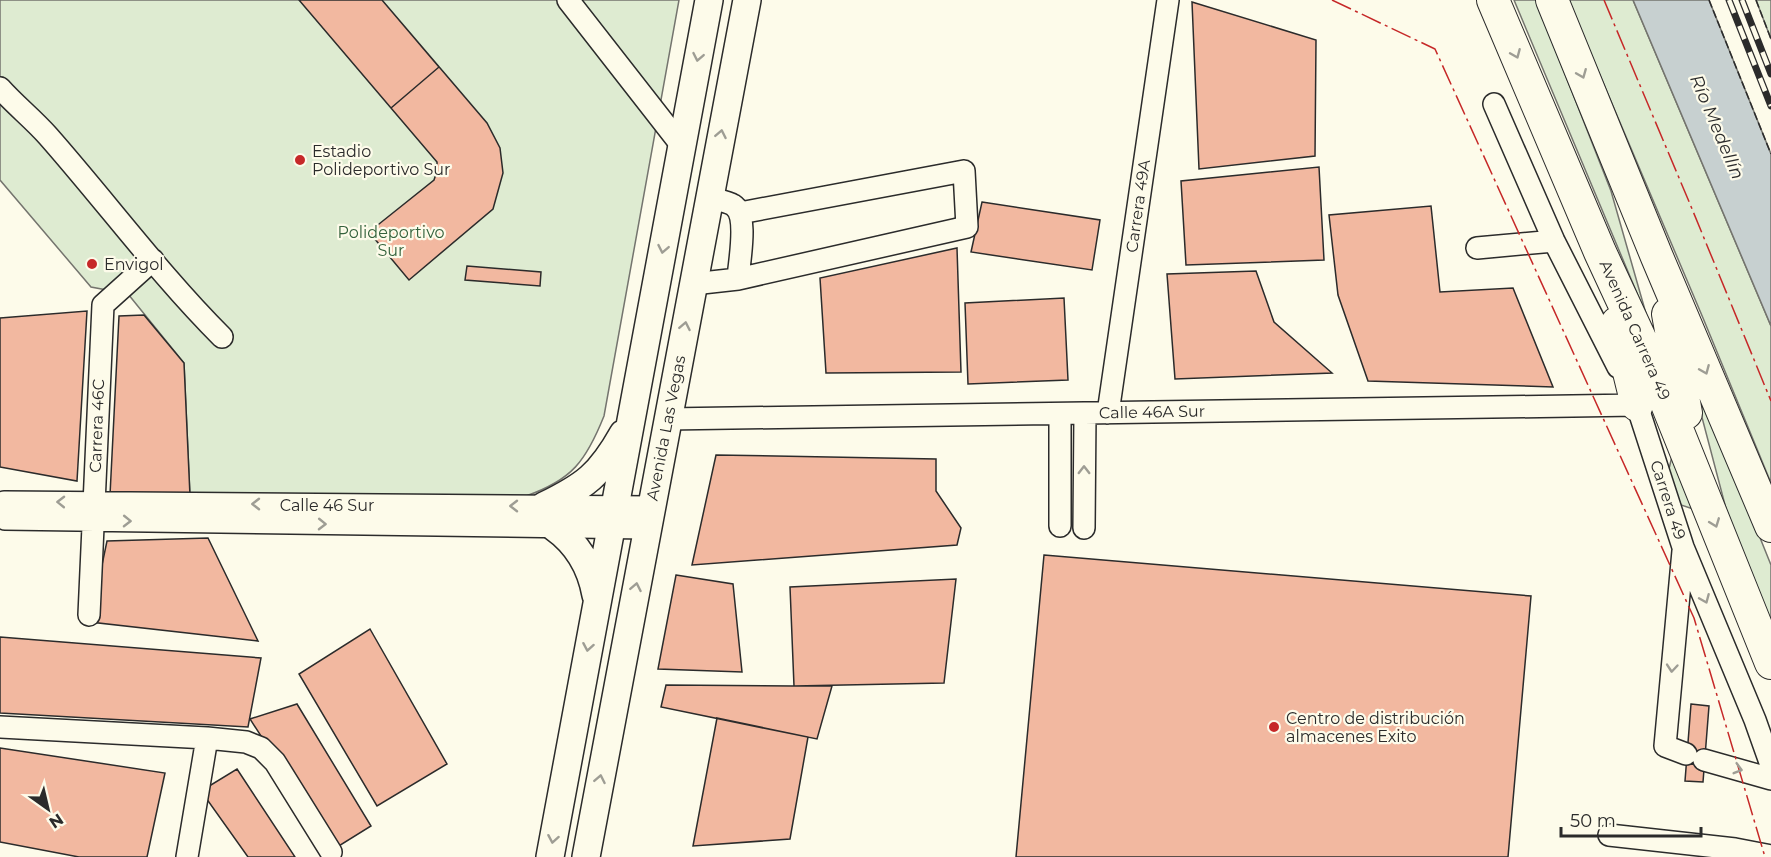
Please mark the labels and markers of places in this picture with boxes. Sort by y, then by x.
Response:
place label: Estadio Polideportivo Sur [312,142,450,179]
marker: Estadio Polideportivo Sur [293,153,307,167]
place label: Envigol [104,255,164,274]
marker: Envigol [85,257,99,271]
place label: Centro de distribución almacenes Exito [1286,709,1465,746]
marker: Centro de distribución almacenes Exito [1267,720,1281,734]

